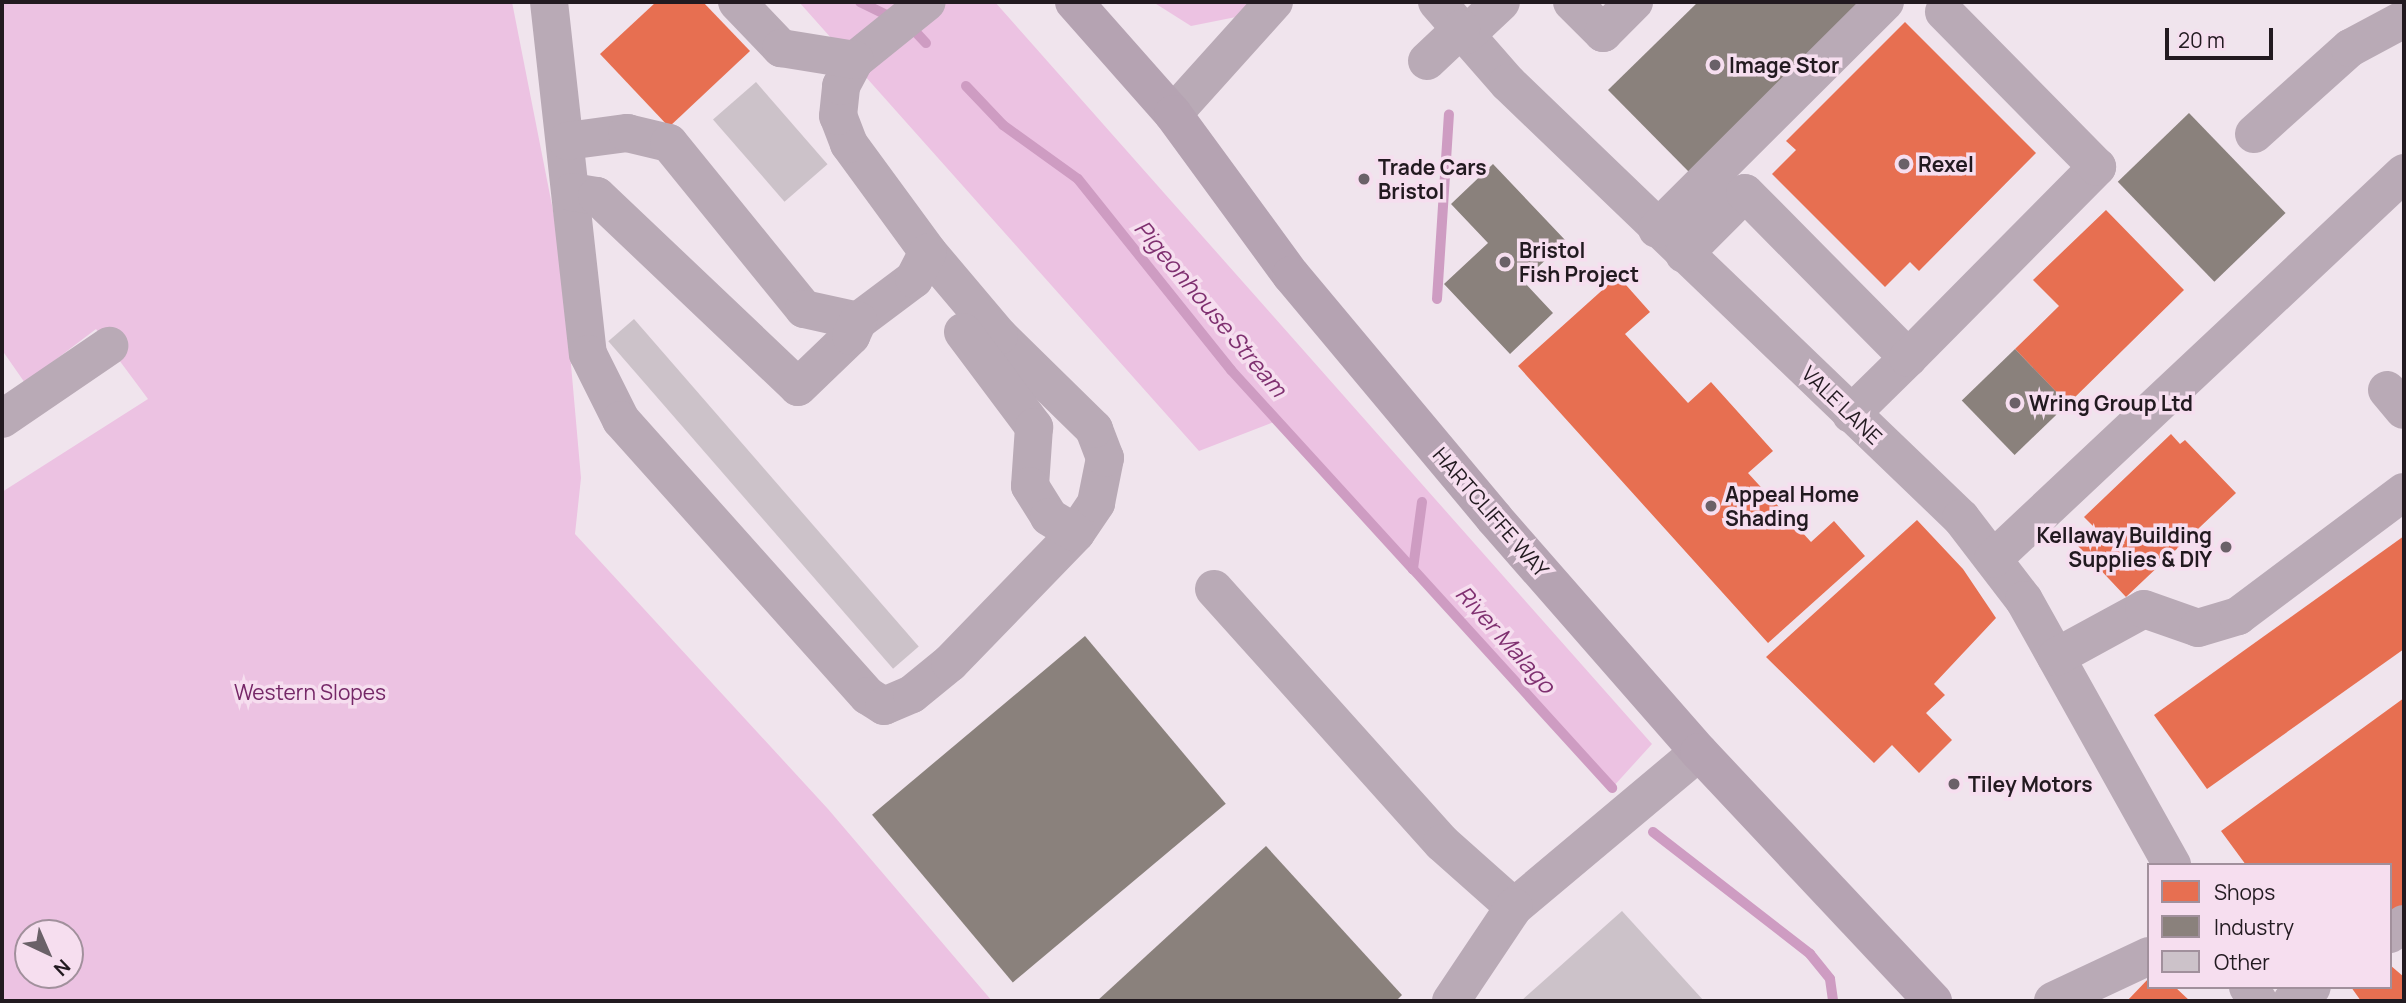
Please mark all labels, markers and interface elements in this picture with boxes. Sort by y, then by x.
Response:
scale bar [2168,14,2276,58]
text: 20 m [2178,26,2225,54]
place label: Image Stor [1729,52,1839,78]
marker: Image Stor [1707,57,1723,73]
place label: Rexel [1918,151,1974,177]
place label: Trade Cars Bristol [1378,154,1487,204]
marker: Rexel [1896,156,1912,172]
marker: Trade Cars Bristol [1356,171,1372,187]
water label: Pigeonhouse Stream [1129,214,1293,402]
place label: Bristol Fish Project [1519,237,1639,287]
marker: Bristol Fish Project [1497,254,1513,270]
street label: VALE LANE [1797,361,1887,449]
place label: Wring Group Ltd [2029,390,2193,416]
marker: Wring Group Ltd [2007,395,2023,411]
street label: HARTCLIFFE WAY [1428,442,1554,582]
place label: Appeal Home Shading [1725,481,1859,531]
marker: Appeal Home Shading [1703,498,1719,514]
place label: Kellaway Building Supplies & DIY [2036,522,2212,572]
marker: Kellaway Building Supplies & DIY [2218,539,2234,555]
water label: River Malago [1451,580,1561,698]
park label: Western Slopes [234,679,386,705]
place label: Tiley Motors [1968,771,2093,797]
marker: Tiley Motors [1946,776,1962,792]
legend [2147,863,2392,989]
text: Shops [2214,878,2275,906]
text: Industry [2214,913,2294,941]
north arrow [14,919,84,989]
text: Other [2214,948,2270,976]
text: N [48,954,76,982]

